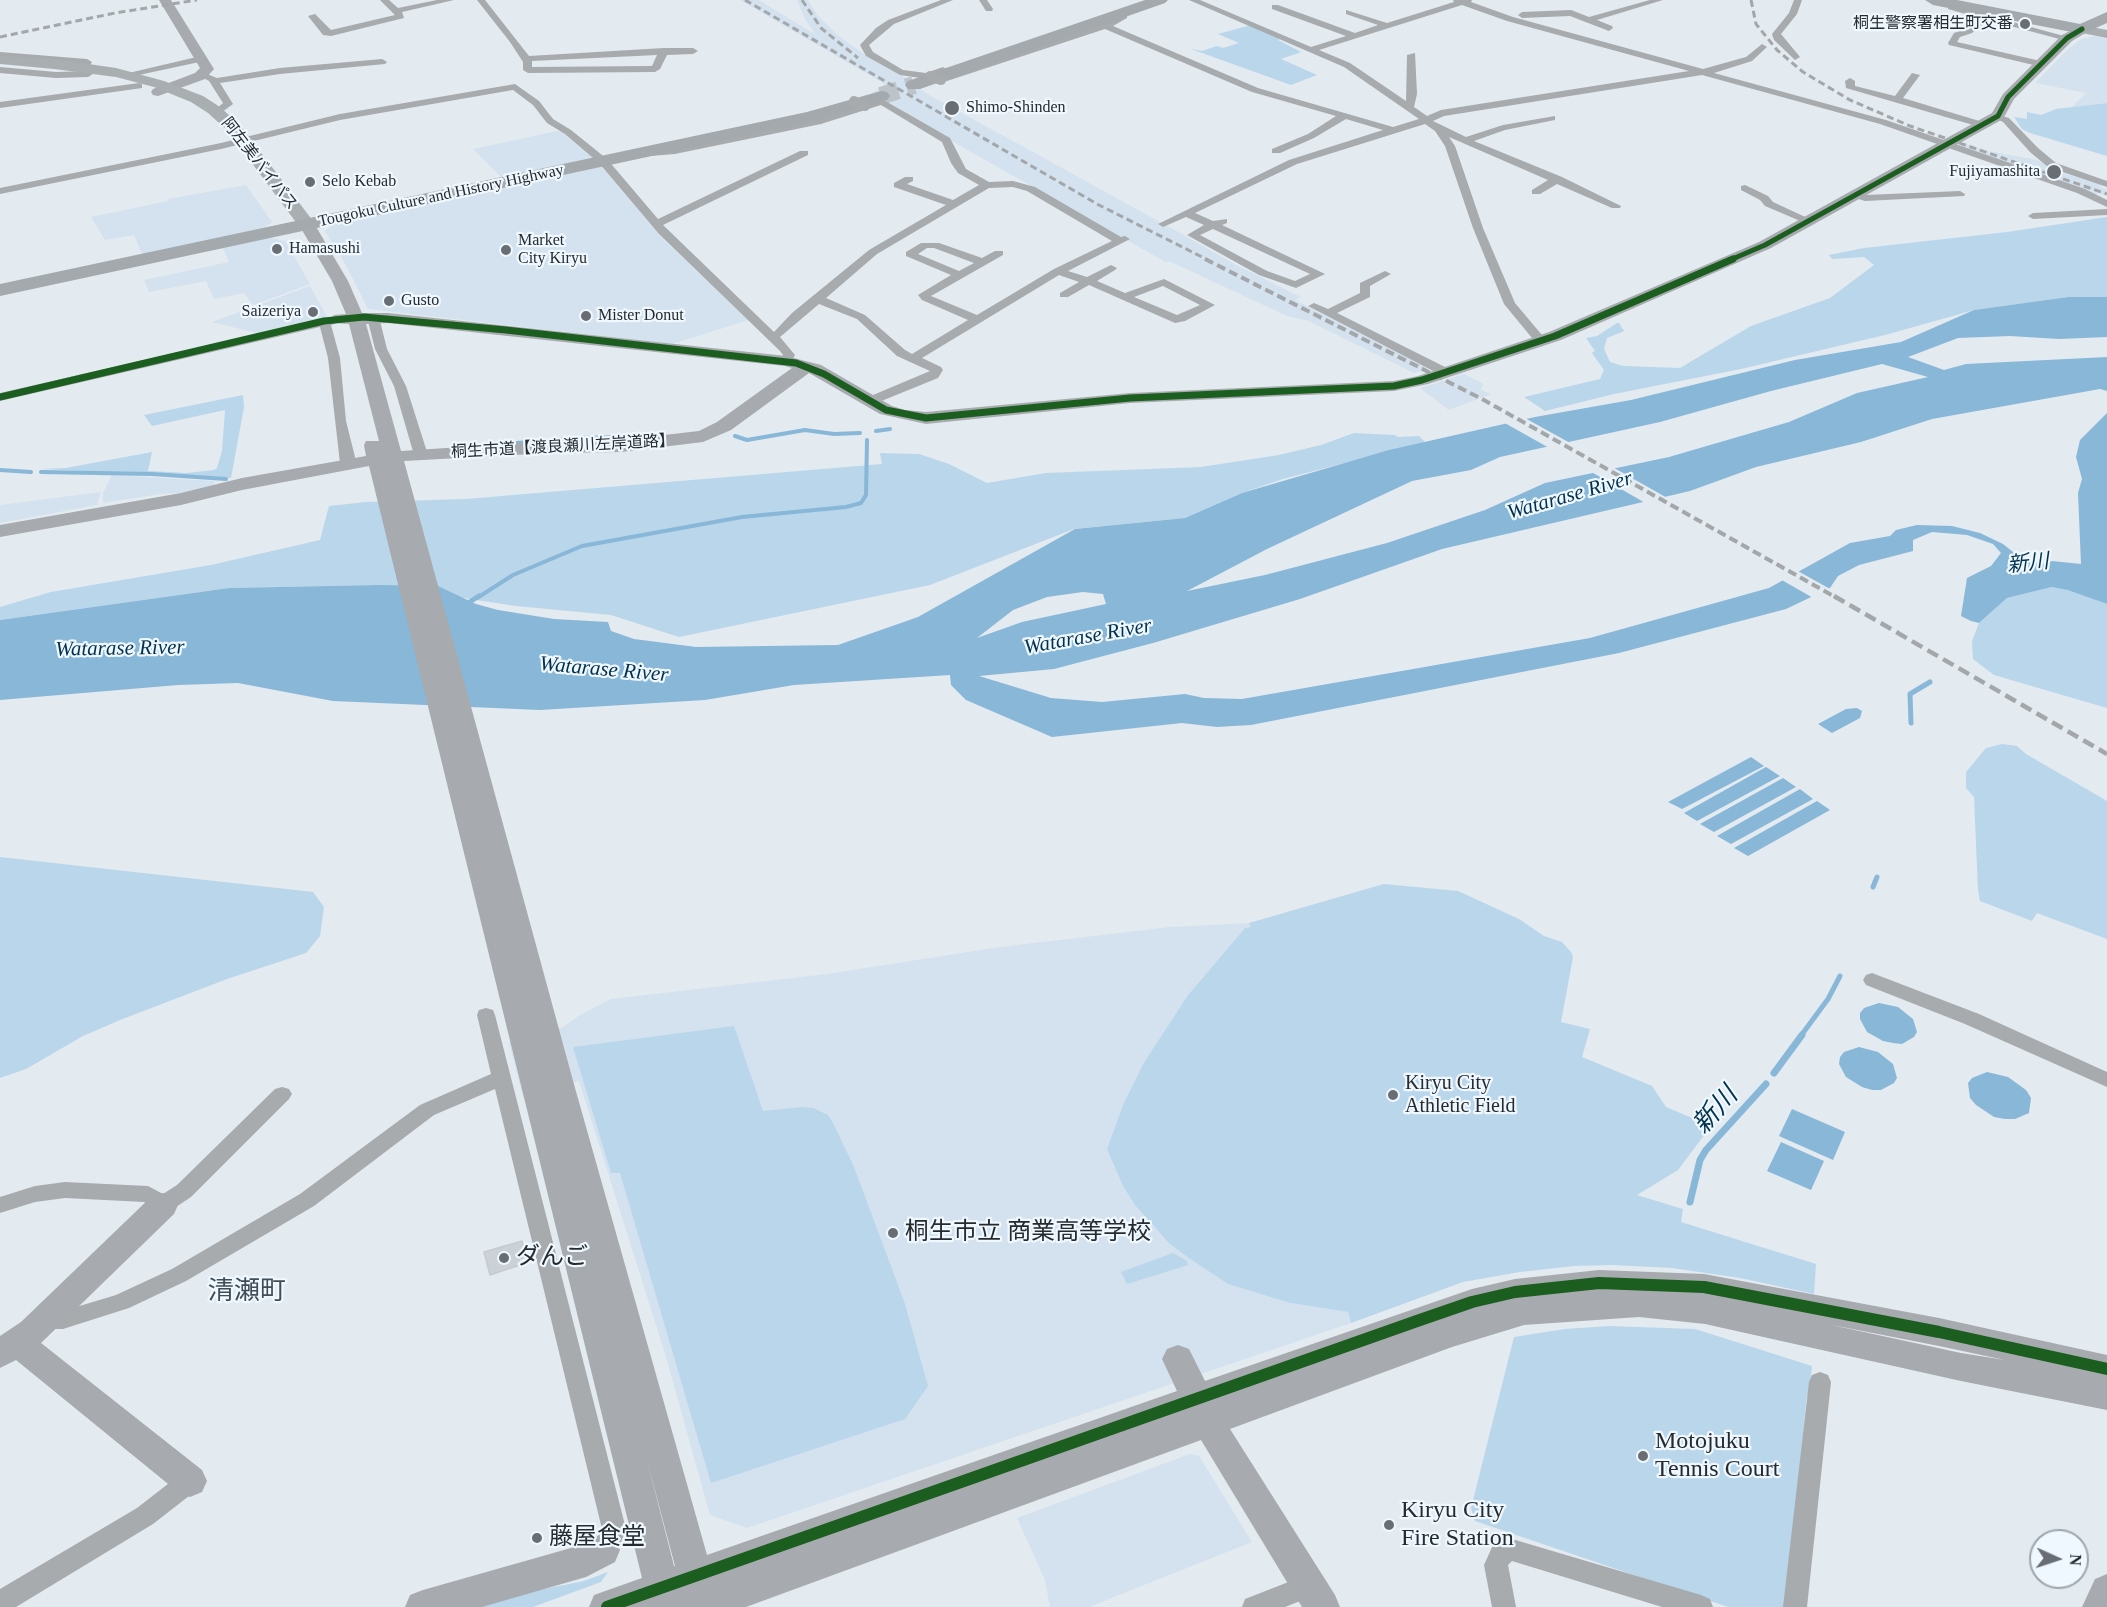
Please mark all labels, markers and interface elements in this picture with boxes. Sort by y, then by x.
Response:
place label: 桐生警察署相生町交番 [1853,14,2013,34]
marker: 桐生警察署相生町交番 [2018,17,2032,31]
place label: Shimo-Shinden [966,98,1066,118]
marker: Shimo-Shinden [943,99,961,117]
street label: 阿左美バイパス [217,114,301,214]
street label: Tougoku Culture and History Highway [317,161,565,231]
place label: Fujiyamashita [1949,162,2040,182]
marker: Fujiyamashita [2045,163,2063,181]
place label: Selo Kebab [322,172,396,192]
marker: Selo Kebab [303,175,317,189]
place label: Market City Kiryu [518,231,587,269]
place label: Hamasushi [289,239,360,259]
marker: Hamasushi [270,242,284,256]
marker: Market City Kiryu [499,243,513,257]
place label: Gusto [401,291,439,311]
marker: Gusto [382,294,396,308]
place label: Saizeriya [241,302,301,322]
marker: Saizeriya [306,305,320,319]
place label: Mister Donut [598,306,684,326]
marker: Mister Donut [579,309,593,323]
street label: 桐生市道【渡良瀬川左岸道路】 [451,432,675,462]
water label: Watarase River [1504,466,1636,526]
water label: 新川 [2006,549,2050,579]
water label: Watarase River [1022,613,1154,661]
water label: Watarase River [55,635,185,663]
water label: Watarase River [539,652,669,688]
place label: Kiryu City Athletic Field [1405,1072,1516,1119]
water label: 新川 [1687,1081,1745,1141]
marker: Kiryu City Athletic Field [1386,1088,1400,1102]
place label: 桐生市立 商業高等学校 [905,1219,1151,1247]
marker: 桐生市立 商業高等学校 [886,1226,900,1240]
place label: ダんご [516,1244,588,1272]
marker: ダんご [497,1251,511,1265]
district label: 清瀬町 [208,1276,286,1308]
place label: Motojuku Tennis Court [1655,1428,1779,1484]
marker: Motojuku Tennis Court [1636,1449,1650,1463]
place label: Kiryu City Fire Station [1401,1497,1514,1553]
marker: Kiryu City Fire Station [1382,1518,1396,1532]
place label: 藤屋食堂 [549,1524,645,1552]
north arrow [2029,1529,2089,1589]
marker: 藤屋食堂 [530,1531,544,1545]
text: N [2067,1554,2084,1566]

